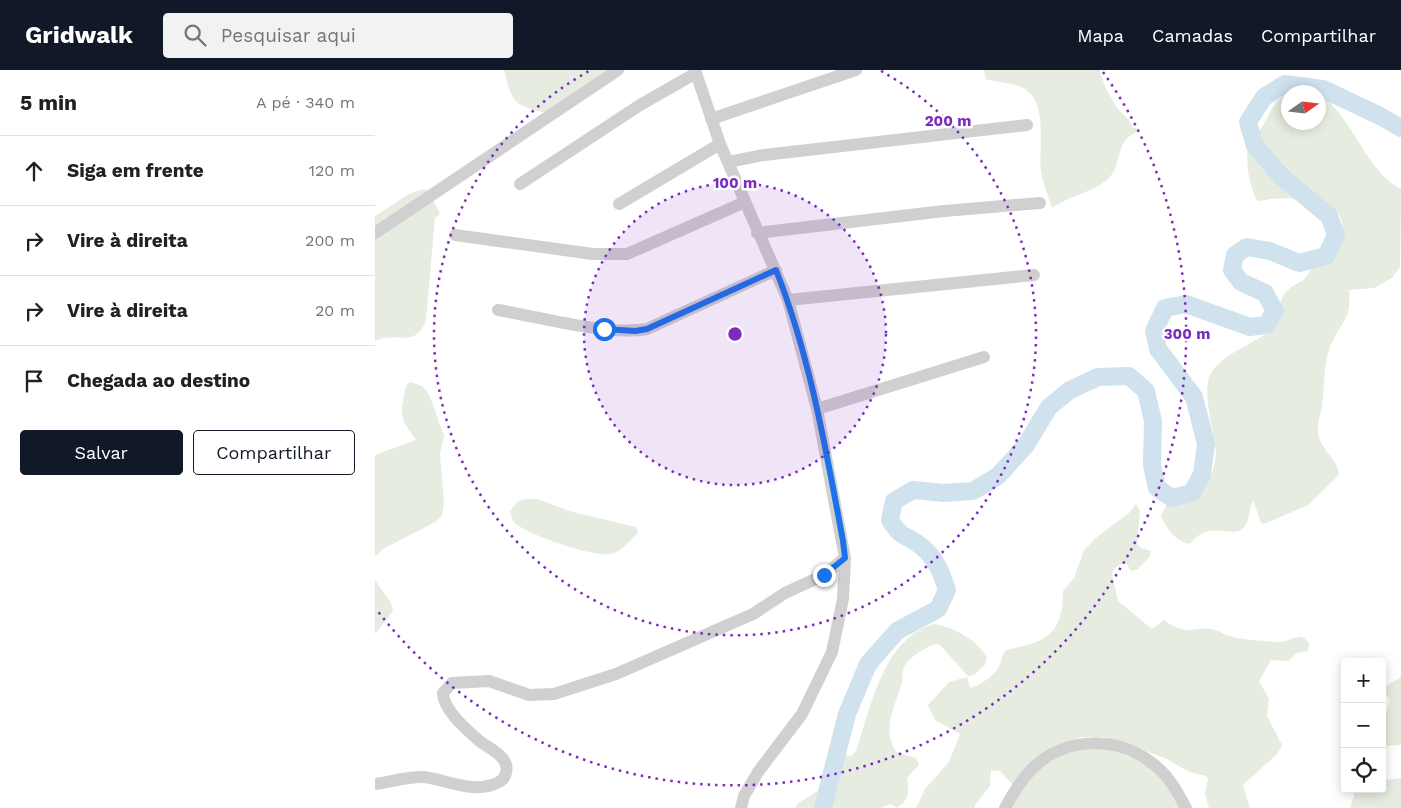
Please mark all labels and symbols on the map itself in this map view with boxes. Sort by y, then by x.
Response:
north arrow [1281,85,1326,130]
text: 200 m [925,112,971,130]
text: 100 m [713,174,757,192]
route start [593,318,616,341]
centre of rings [726,325,744,343]
text: 300 m [1164,325,1210,343]
route end [813,564,836,587]

